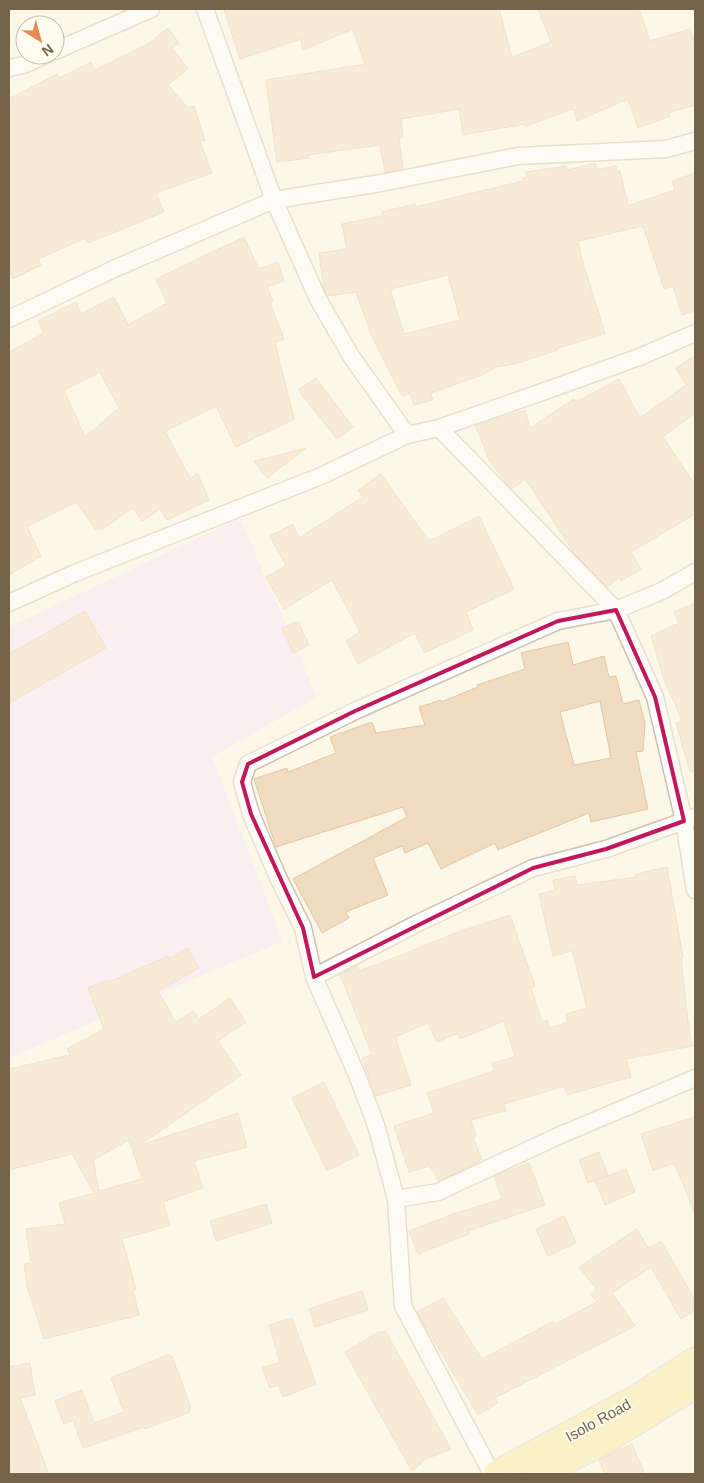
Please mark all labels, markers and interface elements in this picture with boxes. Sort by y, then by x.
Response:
north arrow [15,15,65,65]
text: N [39,41,57,60]
street label: Isolo Road [563,1395,633,1445]

